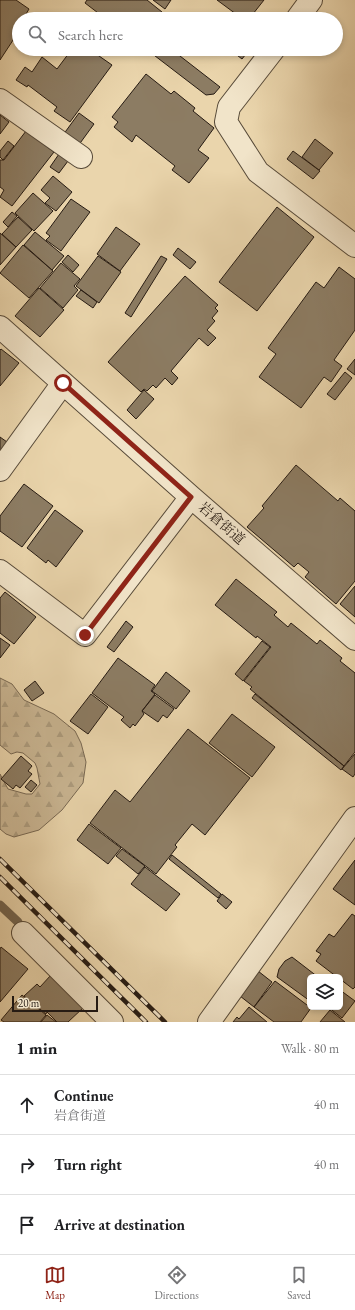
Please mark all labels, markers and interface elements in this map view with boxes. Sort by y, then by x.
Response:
search box [12,12,343,56]
icon: search [26,23,48,45]
text: Search here [58,25,123,44]
route start [54,374,72,392]
street label: 岩倉街道 [195,498,249,548]
route end [76,626,94,644]
map controls [307,974,343,1010]
button: layers [307,974,343,1010]
scale bar [12,994,98,1013]
text: 20 m [18,996,39,1010]
text: 1 min [16,1037,57,1059]
text: Walk · 80 m [281,1040,339,1057]
text: Continue [54,1086,114,1105]
icon: ahead [16,1094,38,1116]
text: 40 m [314,1096,339,1113]
text: 岩倉街道 [54,1107,106,1124]
icon: right [16,1154,38,1176]
text: Turn right [54,1155,122,1174]
text: 40 m [314,1156,339,1173]
icon: arrive [16,1214,38,1236]
text: Arrive at destination [54,1215,185,1234]
tab: Map [44,1264,66,1302]
tab: Directions [155,1264,199,1302]
tab: Saved [287,1264,311,1302]

